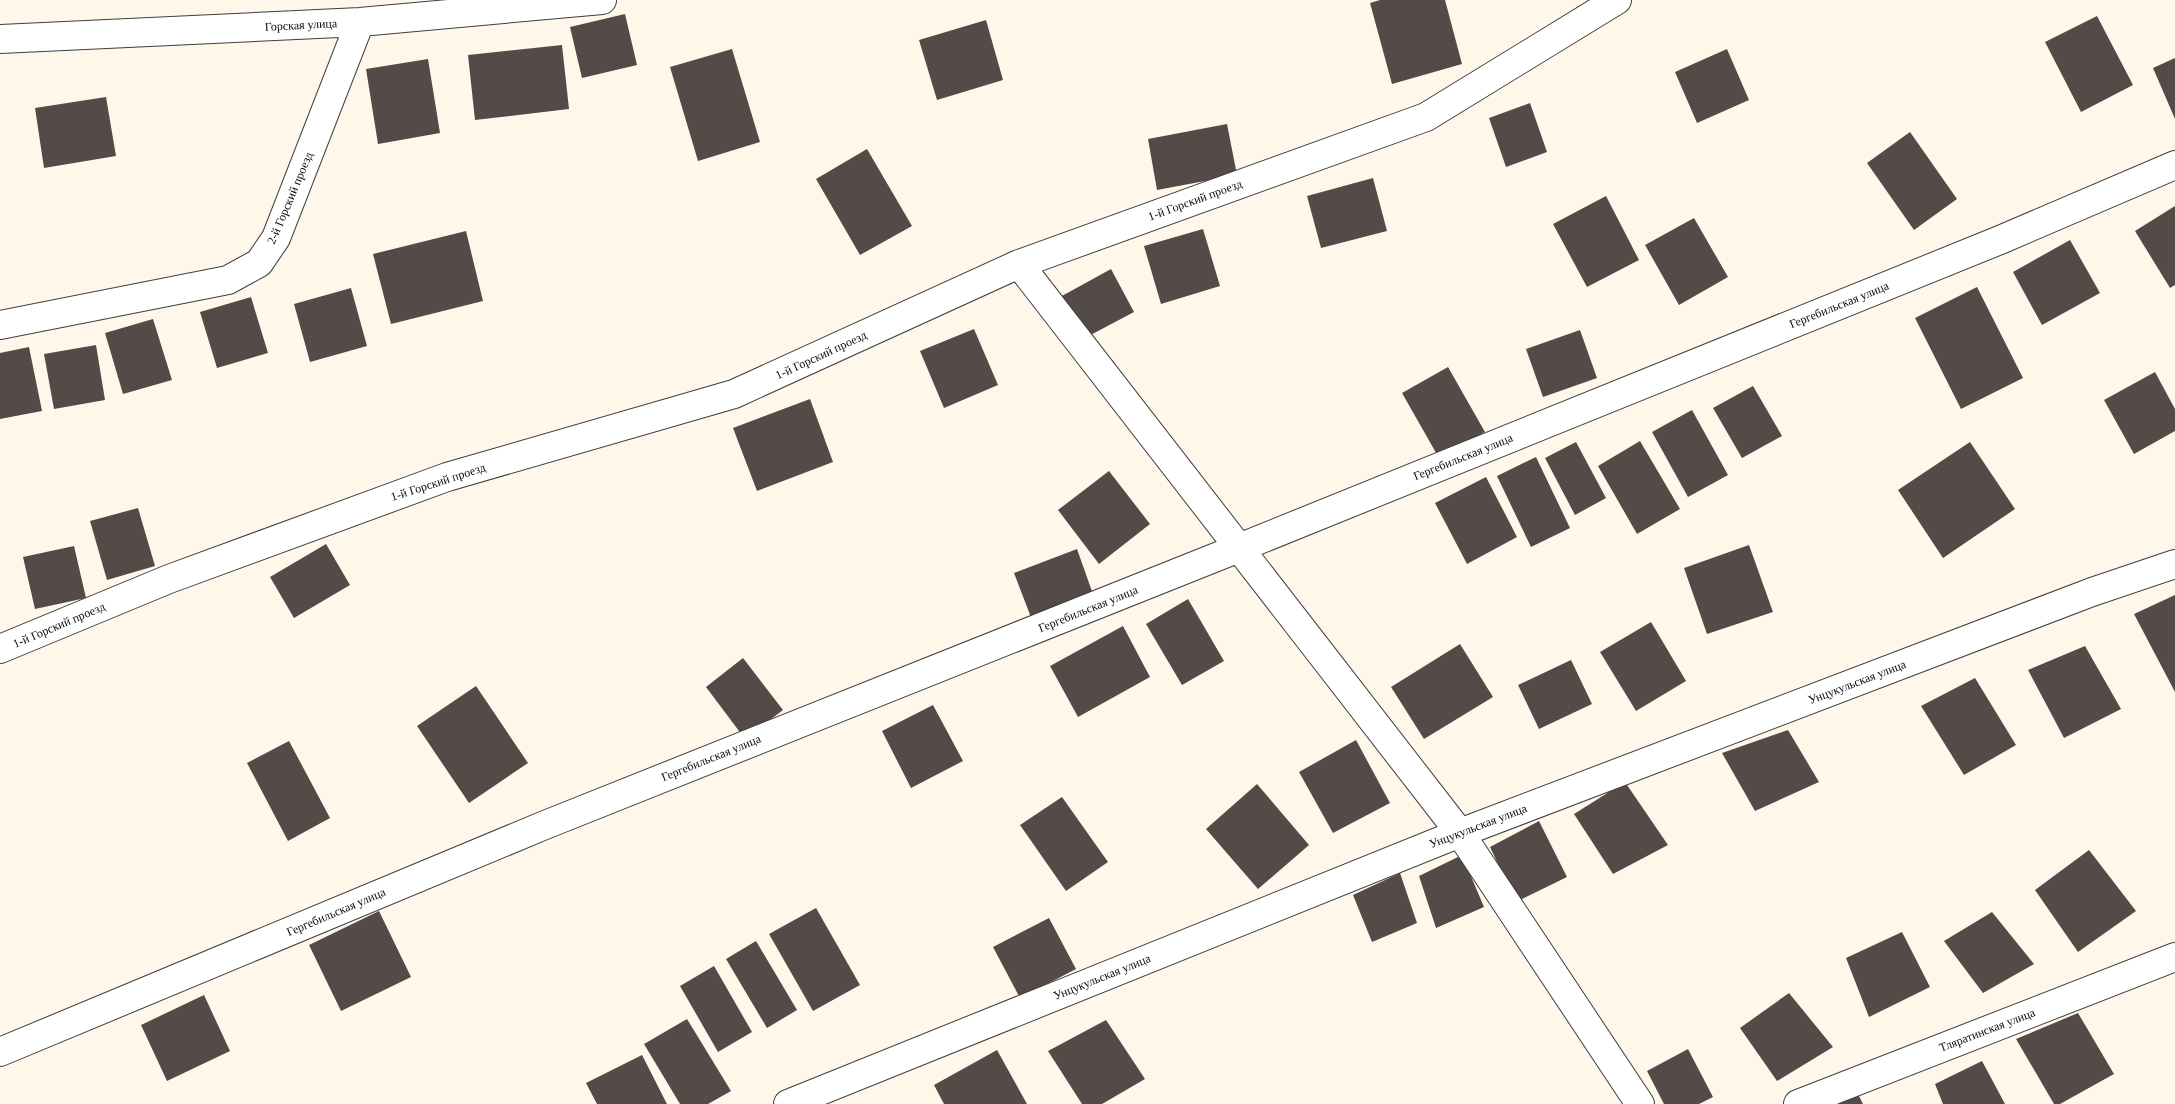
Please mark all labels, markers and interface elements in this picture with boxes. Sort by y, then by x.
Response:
street label: Горская улица [265,16,338,34]
street label: 2-й Горский проезд [264,150,316,246]
street label: 1-й Горский проезд [1146,176,1244,224]
street label: Гергебильская улица [1787,278,1891,331]
street label: 1-й Горский проезд [773,328,869,382]
street label: Гергебильская улица [1411,430,1515,483]
street label: 1-й Горский проезд [389,460,487,504]
street label: Гергебильская улица [1036,582,1140,635]
street label: 1-й Горский проезд [11,599,107,651]
street label: Унцукульская улица [1806,657,1908,707]
street label: Гергебильская улица [659,731,763,784]
street label: Унцукульская улица [1427,801,1529,851]
street label: Гергебильская улица [285,885,388,939]
street label: Унцукульская улица [1051,951,1153,1003]
street label: Тляратинская улица [1937,1005,2038,1055]

